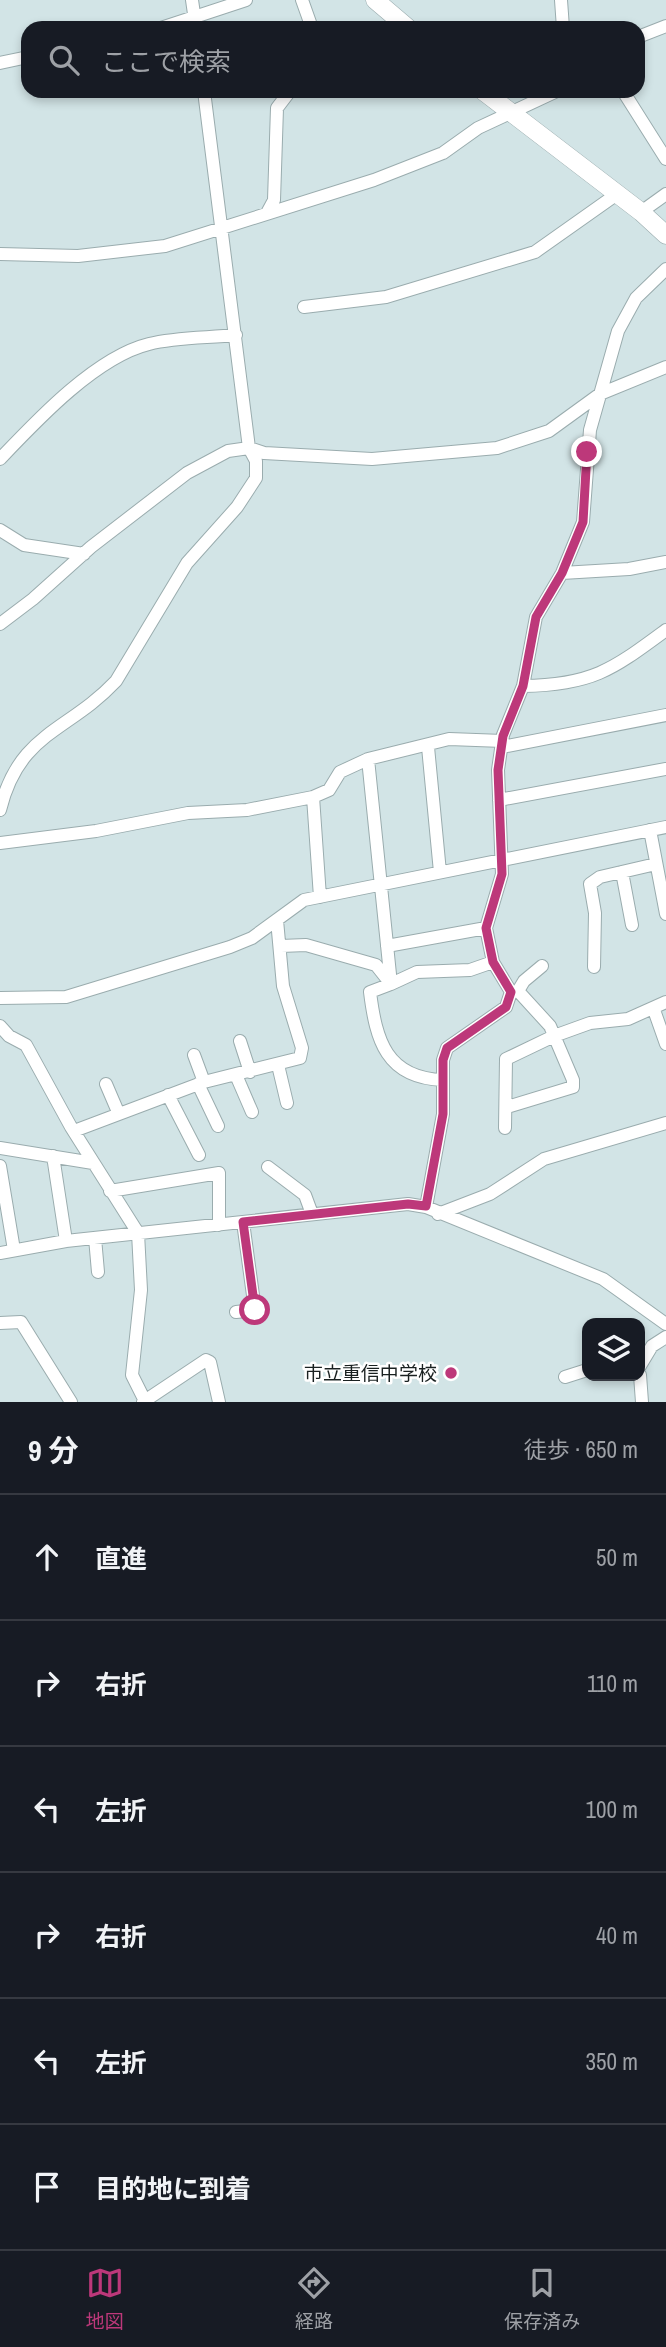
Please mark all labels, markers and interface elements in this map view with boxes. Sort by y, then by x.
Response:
search box [21,21,645,98]
icon: search [45,41,83,79]
text: ここで検索 [101,44,231,79]
route end [571,436,602,467]
route start [239,1294,270,1325]
map controls [582,1318,645,1381]
button: layers [582,1318,645,1381]
place label: 市立重信中学校 [304,1360,437,1386]
marker: 市立重信中学校 [443,1365,459,1381]
text: 9 分 [28,1430,79,1470]
text: 徒歩 · 650 m [524,1434,638,1465]
icon: ahead [28,1538,66,1576]
text: 直進 [95,1541,147,1576]
text: 50 m [596,1542,638,1573]
icon: right [28,1664,66,1702]
text: 右折 [95,1667,147,1702]
text: 110 m [587,1668,638,1699]
icon: left [28,1790,66,1828]
text: 左折 [95,1793,147,1828]
text: 100 m [586,1794,638,1825]
icon: right [28,1916,66,1954]
text: 右折 [95,1919,147,1954]
text: 40 m [596,1920,638,1951]
icon: left [28,2042,66,2080]
text: 左折 [95,2045,147,2080]
text: 350 m [586,2046,638,2077]
icon: arrive [28,2168,66,2206]
text: 目的地に到着 [95,2171,251,2206]
tab: 地図 [86,2264,124,2334]
tab: 経路 [295,2264,333,2334]
tab: 保存済み [504,2264,580,2334]

